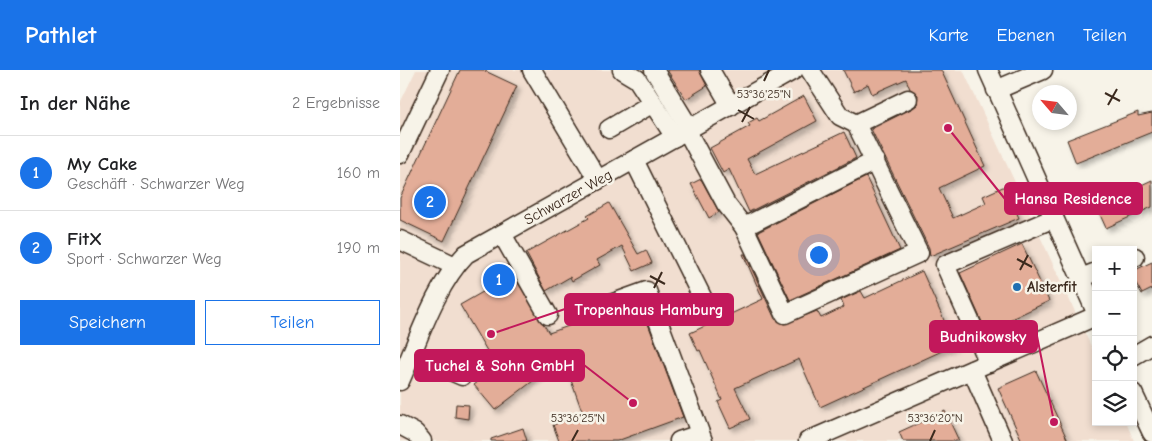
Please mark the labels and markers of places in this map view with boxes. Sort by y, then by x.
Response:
pin: 2 [414,183,446,221]
callout: Hansa Residence [1005,183,1142,214]
pin: 1 [483,261,515,299]
place label: Alsterfit [1027,278,1078,296]
marker: Alsterfit [1011,281,1023,293]
callout: Tropenhaus Hamburg [565,294,733,325]
callout: Budnikowsky [930,321,1037,352]
callout: Tuchel & Sohn GmbH [415,350,584,381]

